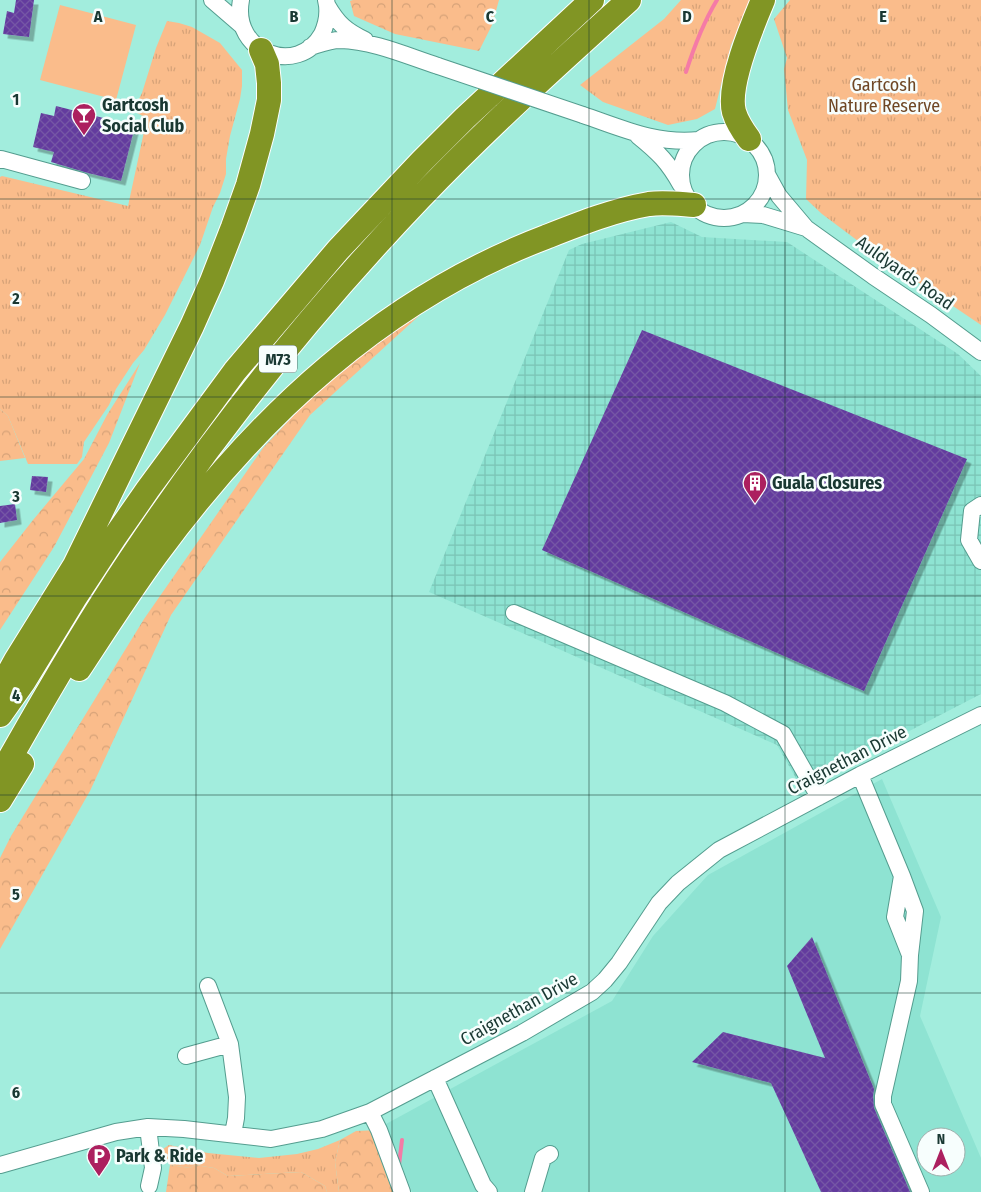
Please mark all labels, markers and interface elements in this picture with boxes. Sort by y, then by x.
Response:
text: A [93,7,103,26]
text: B [290,7,299,26]
text: C [486,7,495,26]
text: D [682,7,692,26]
text: E [879,7,887,26]
park label: Gartcosh Nature Reserve [828,74,940,117]
text: 1 [13,90,19,109]
place label: Gartcosh Social Club [102,94,184,137]
bar icon: Gartcosh Social Club [71,102,97,136]
street label: Auldyards Road [852,231,958,315]
text: 2 [11,289,20,308]
road number: M73 [259,346,297,372]
building icon: Guala Closures [742,470,768,504]
place label: Guala Closures [772,472,882,494]
text: 3 [11,487,20,506]
text: 4 [12,686,20,705]
street label: Craignethan Drive [784,720,910,799]
text: 5 [12,885,20,904]
street label: Craignethan Drive [456,968,582,1050]
text: 6 [12,1083,20,1102]
north arrow [916,1127,966,1177]
text: N [937,1131,945,1148]
parking icon: Park & Ride [86,1143,112,1177]
place label: Park & Ride [116,1145,203,1167]

